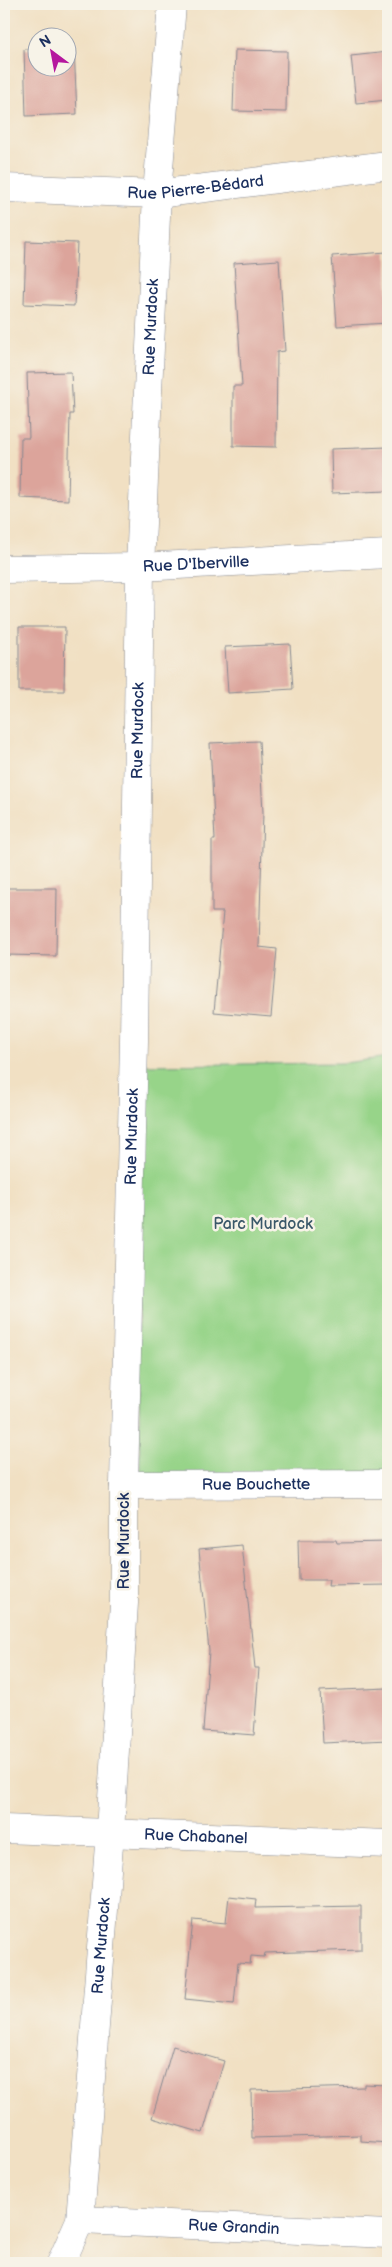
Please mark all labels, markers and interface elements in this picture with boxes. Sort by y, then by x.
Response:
north arrow [28,28,78,78]
text: N [36,31,54,51]
street label: Rue Pierre-Bédard [127,171,265,204]
street label: Rue Murdock [139,278,163,376]
street label: Rue D'Iberville [142,552,250,576]
street label: Rue Murdock [128,682,148,779]
street label: Rue Murdock [121,1088,142,1185]
park label: Parc Murdock [213,1215,313,1234]
street label: Rue Bouchette [202,1475,311,1494]
street label: Rue Murdock [115,1492,134,1589]
street label: Rue Chabanel [144,1825,248,1848]
street label: Rue Murdock [88,1897,114,1995]
street label: Rue Grandin [188,2215,280,2239]

